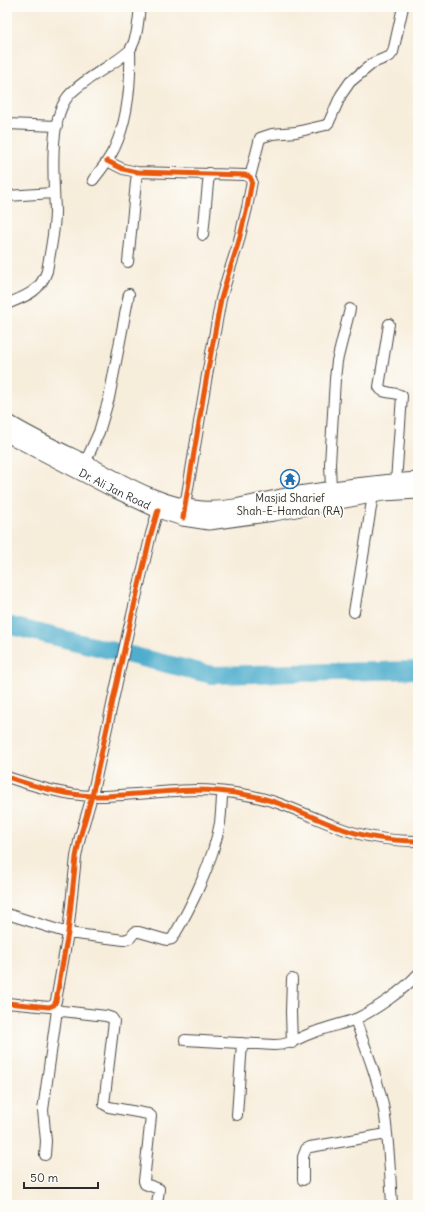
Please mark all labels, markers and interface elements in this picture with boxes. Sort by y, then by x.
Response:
street label: Dr. Ali Jan Road [77,466,153,513]
temple icon: Masjid Sharief Shah-E-Hamdan (RA) [279,468,301,490]
place label: Masjid Sharief Shah-E-Hamdan (RA) [237,491,343,518]
scale bar [24,1164,98,1190]
text: 50 m [30,1170,59,1185]

